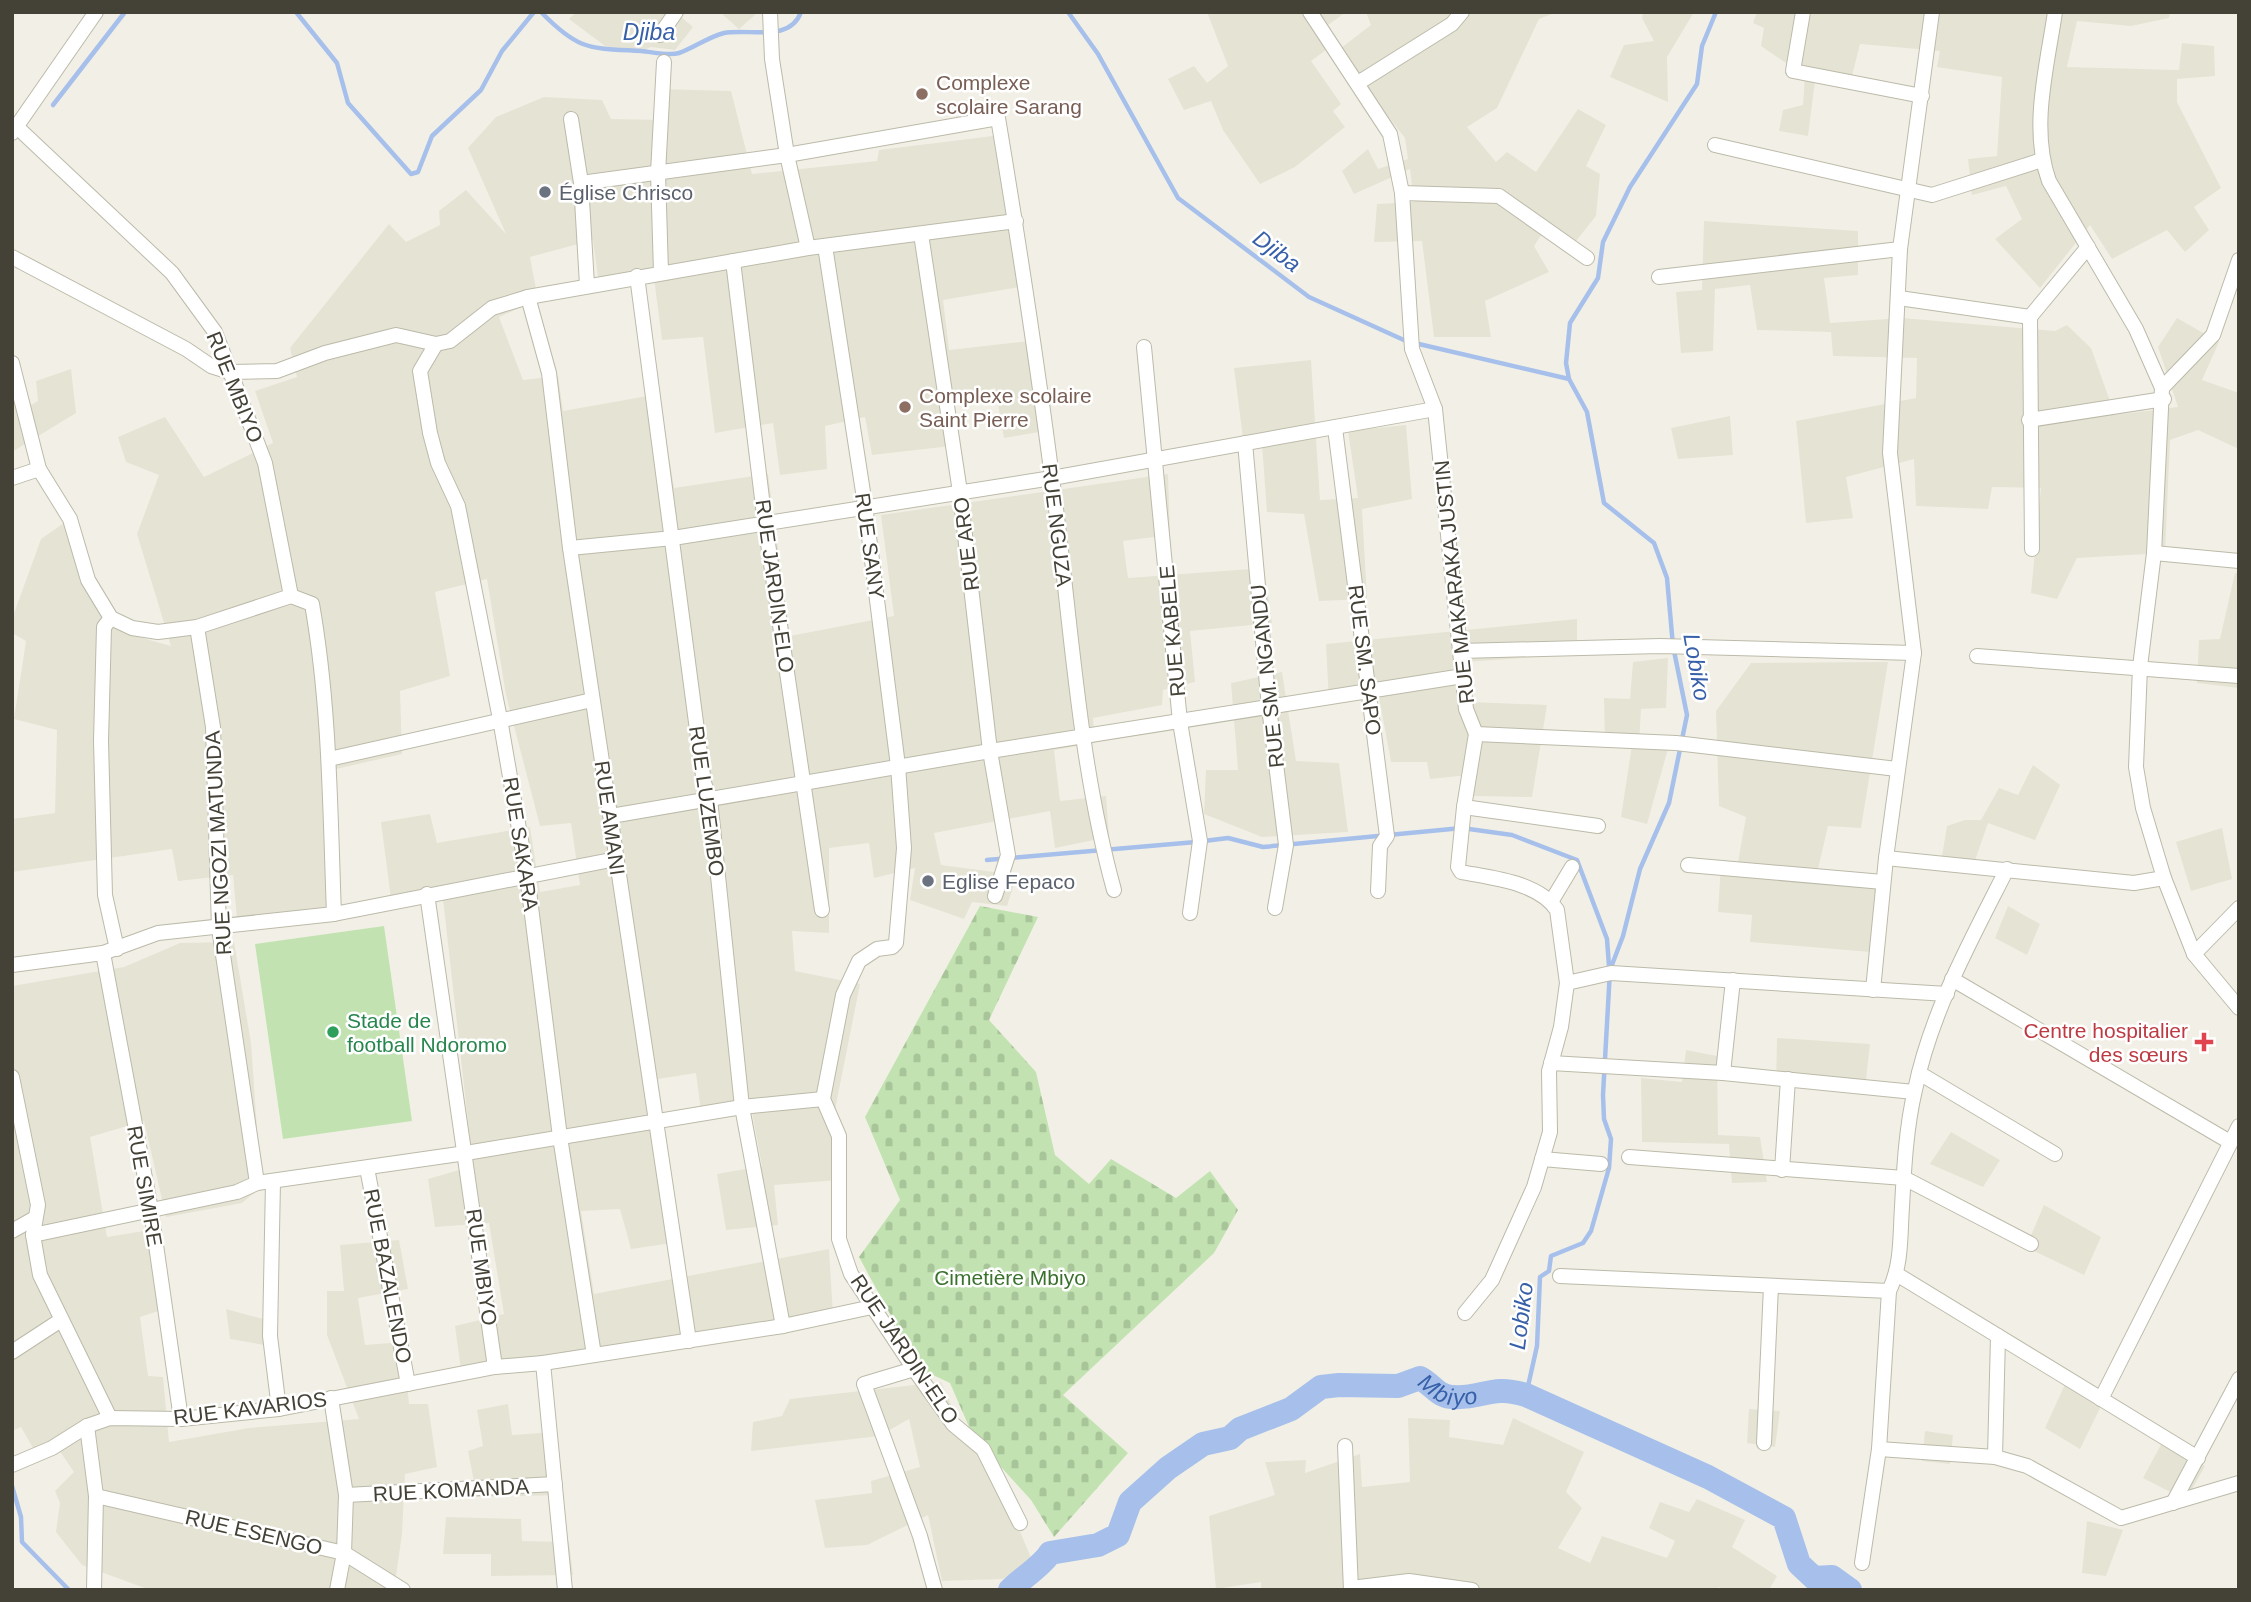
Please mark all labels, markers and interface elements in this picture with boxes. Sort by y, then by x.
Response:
water label: Djiba [623,19,675,45]
place label: Complexe scolaire Sarang [936,71,1082,118]
marker: Complexe scolaire Sarang [914,86,930,102]
place label: Église Chrisco [559,181,693,204]
marker: Église Chrisco [537,184,553,200]
water label: Djiba [1248,225,1306,277]
street label: RUE MBIYO [202,328,268,446]
place label: Complexe scolaire Saint Pierre [919,384,1092,431]
marker: Complexe scolaire Saint Pierre [897,399,913,415]
street label: RUE MAKARAKA JUSTIN [1430,459,1478,705]
street label: RUE NGUZA [1038,462,1076,588]
street label: RUE SANY [851,491,889,601]
street label: RUE ARO [949,496,983,592]
street label: RUE JARDIN-ELO [751,498,799,674]
street label: RUE KABELE [1155,564,1189,698]
street label: RUE SM. NGANDU [1246,583,1288,769]
street label: RUE SM. SAPO [1344,583,1386,737]
water label: Lobiko [1678,631,1716,703]
street label: RUE LUZEMBO [685,724,729,878]
street label: RUE NGOZI MATUNDA [201,730,235,956]
street label: RUE AMANI [591,759,629,877]
street label: RUE SAKARA [499,775,543,913]
place label: Eglise Fepaco [942,870,1075,893]
marker: Eglise Fepaco [920,873,936,889]
place label: Stade de football Ndoromo [347,1009,507,1056]
place label: Centre hospitalier des sœurs [2023,1019,2188,1066]
marker: Stade de football Ndoromo [325,1024,341,1040]
marker: Centre hospitalier des sœurs [2194,1032,2214,1052]
street label: RUE SIMIRE [123,1124,167,1248]
street label: RUE BAZALENDO [360,1187,416,1365]
street label: RUE MBIYO [462,1207,502,1327]
park label: Cimetière Mbiyo [934,1266,1086,1289]
street label: RUE JARDIN-ELO [847,1270,963,1428]
water label: Lobiko [1504,1281,1538,1351]
water label: Mbiyo [1413,1368,1479,1410]
street label: RUE KAVARIOS [172,1387,328,1429]
street label: RUE KOMANDA [372,1474,530,1506]
street label: RUE ESENGO [183,1505,325,1559]

